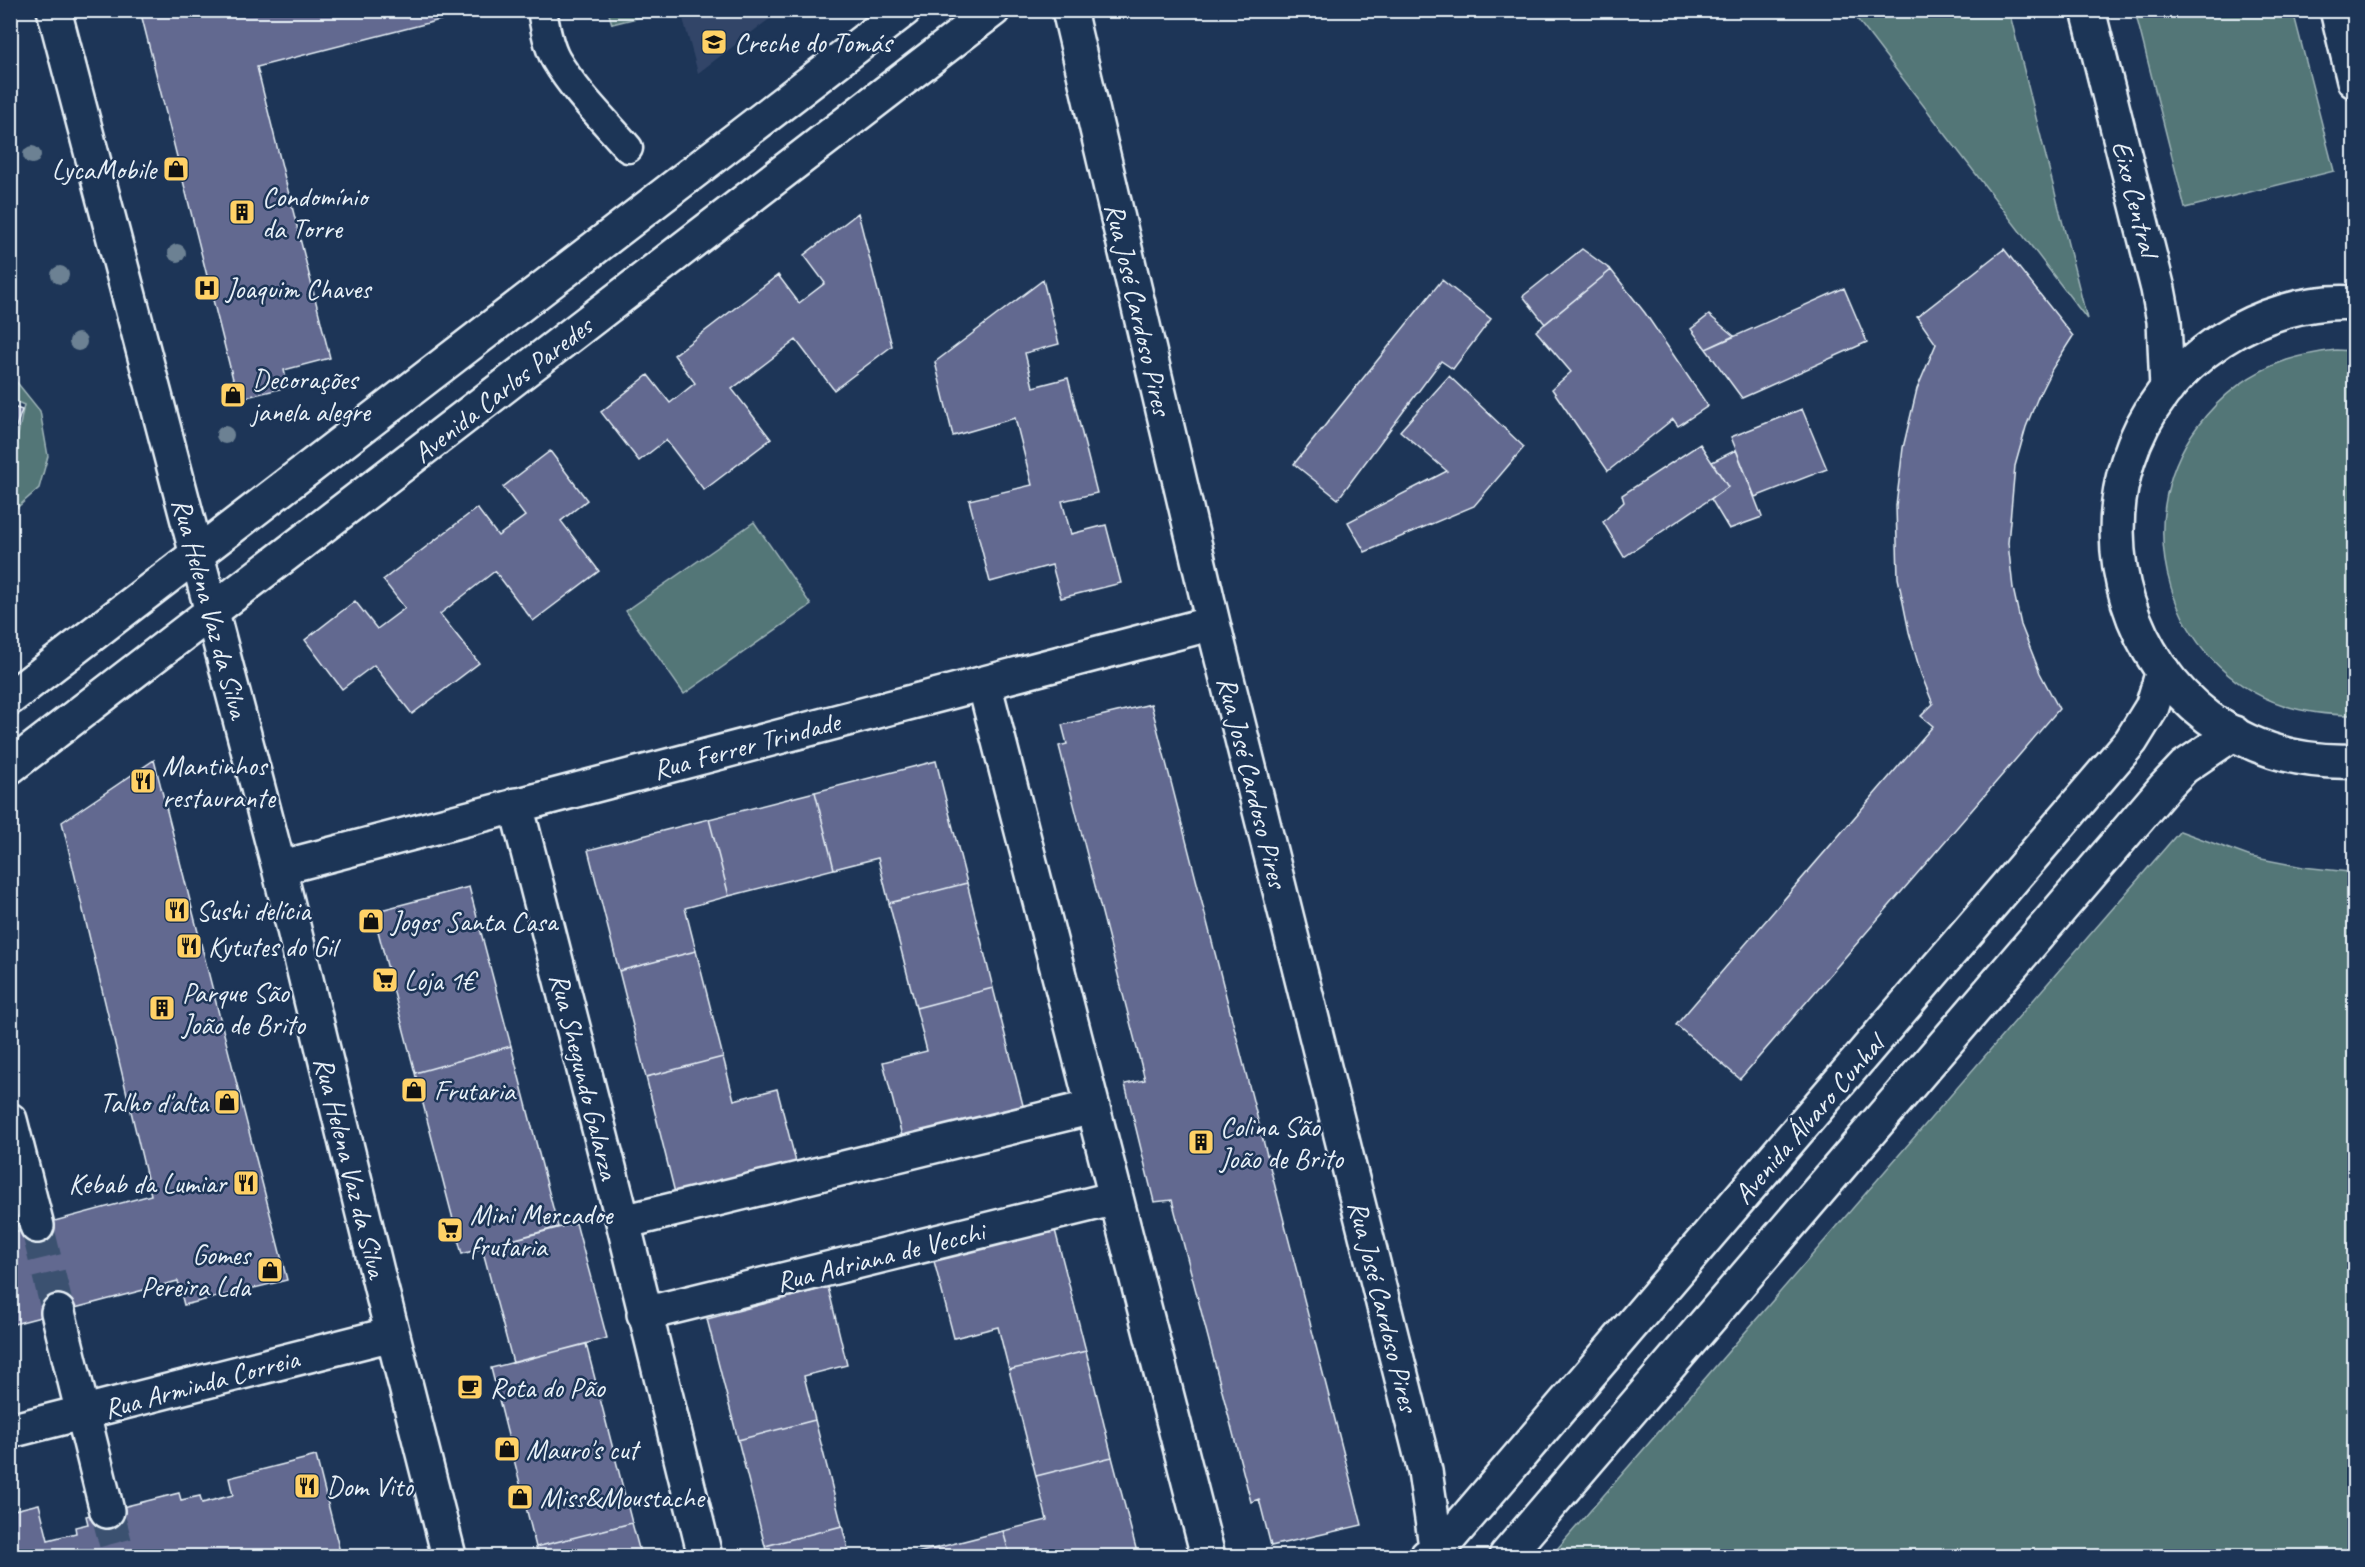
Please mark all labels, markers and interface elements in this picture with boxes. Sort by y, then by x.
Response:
place label: Creche do Tomás [734,25,894,60]
school or university icon: Creche do Tomás [699,27,729,57]
street label: Eixo Central [2104,137,2168,264]
place label: LycaMobile [52,152,158,187]
shop icon: LycaMobile [161,154,191,184]
place label: Condomínio da Torre [262,179,370,246]
building icon: Condomínio da Torre [227,197,257,227]
street label: Rua José Cardoso Pires [1097,200,1180,421]
place label: Joaquim Chaves [224,271,373,306]
hospital icon: Joaquim Chaves [192,273,222,303]
street label: Avenida Carlos Paredes [406,307,601,470]
place label: Decorações janela alegre [249,362,372,429]
shop icon: Decorações janela alegre [218,380,248,410]
street label: Rua Helena Vaz da Silva [164,494,257,724]
street label: Rua José Cardoso Pires [1209,673,1296,894]
street label: Rua Ferrer Trindade [649,703,845,787]
place label: Mantinhos restaurante [162,748,277,815]
restaurant icon: Mantinhos restaurante [128,766,158,796]
place label: Sushi delícia [196,893,312,928]
restaurant icon: Sushi delícia [162,895,192,925]
place label: Jogos Santa Casa [389,904,560,939]
shop icon: Jogos Santa Casa [356,906,386,936]
place label: Kytutes do Gil [208,929,342,964]
restaurant icon: Kytutes do Gil [174,931,204,961]
place label: Loja 1€ [404,963,479,998]
supermarket icon: Loja 1€ [370,965,400,995]
street label: Rua Shegundo Galarza [542,969,627,1184]
place label: Parque São João de Brito [180,975,307,1042]
building icon: Parque São João de Brito [147,993,177,1023]
street label: Avenida Álvaro Cunhal [1726,1024,1895,1211]
street label: Rua Helena Vaz da Silva [306,1053,395,1284]
place label: Frutaria [434,1073,517,1108]
shop icon: Frutaria [399,1075,429,1105]
place label: Talho d'alta [100,1085,210,1120]
shop icon: Talho d'alta [212,1087,242,1117]
place label: Colina São João de Brito [1218,1109,1345,1176]
building icon: Colina São João de Brito [1186,1127,1216,1157]
place label: Kebab da Lumiar [69,1166,228,1201]
restaurant icon: Kebab da Lumiar [231,1168,261,1198]
place label: Mini Mercadoe frutaria [470,1197,614,1264]
street label: Rua José Cardoso Pires [1340,1197,1427,1418]
street label: Rua Adriana de Vecchi [772,1213,991,1299]
supermarket icon: Mini Mercadoe frutaria [435,1215,465,1245]
place label: Gomes Pereira Lda [141,1237,252,1304]
shop icon: Gomes Pereira Lda [255,1255,285,1285]
street label: Rua Arminda Correia [100,1340,304,1426]
place label: Rota do Pão [490,1370,607,1405]
cafe icon: Rota do Pão [455,1372,485,1402]
place label: Mauro's cut [526,1432,642,1467]
shop icon: Mauro's cut [492,1434,522,1464]
place label: Dom Vito [326,1469,415,1504]
restaurant icon: Dom Vito [292,1471,322,1501]
place label: Miss&Moustache [540,1480,706,1515]
shop icon: Miss&Moustache [505,1482,535,1512]

